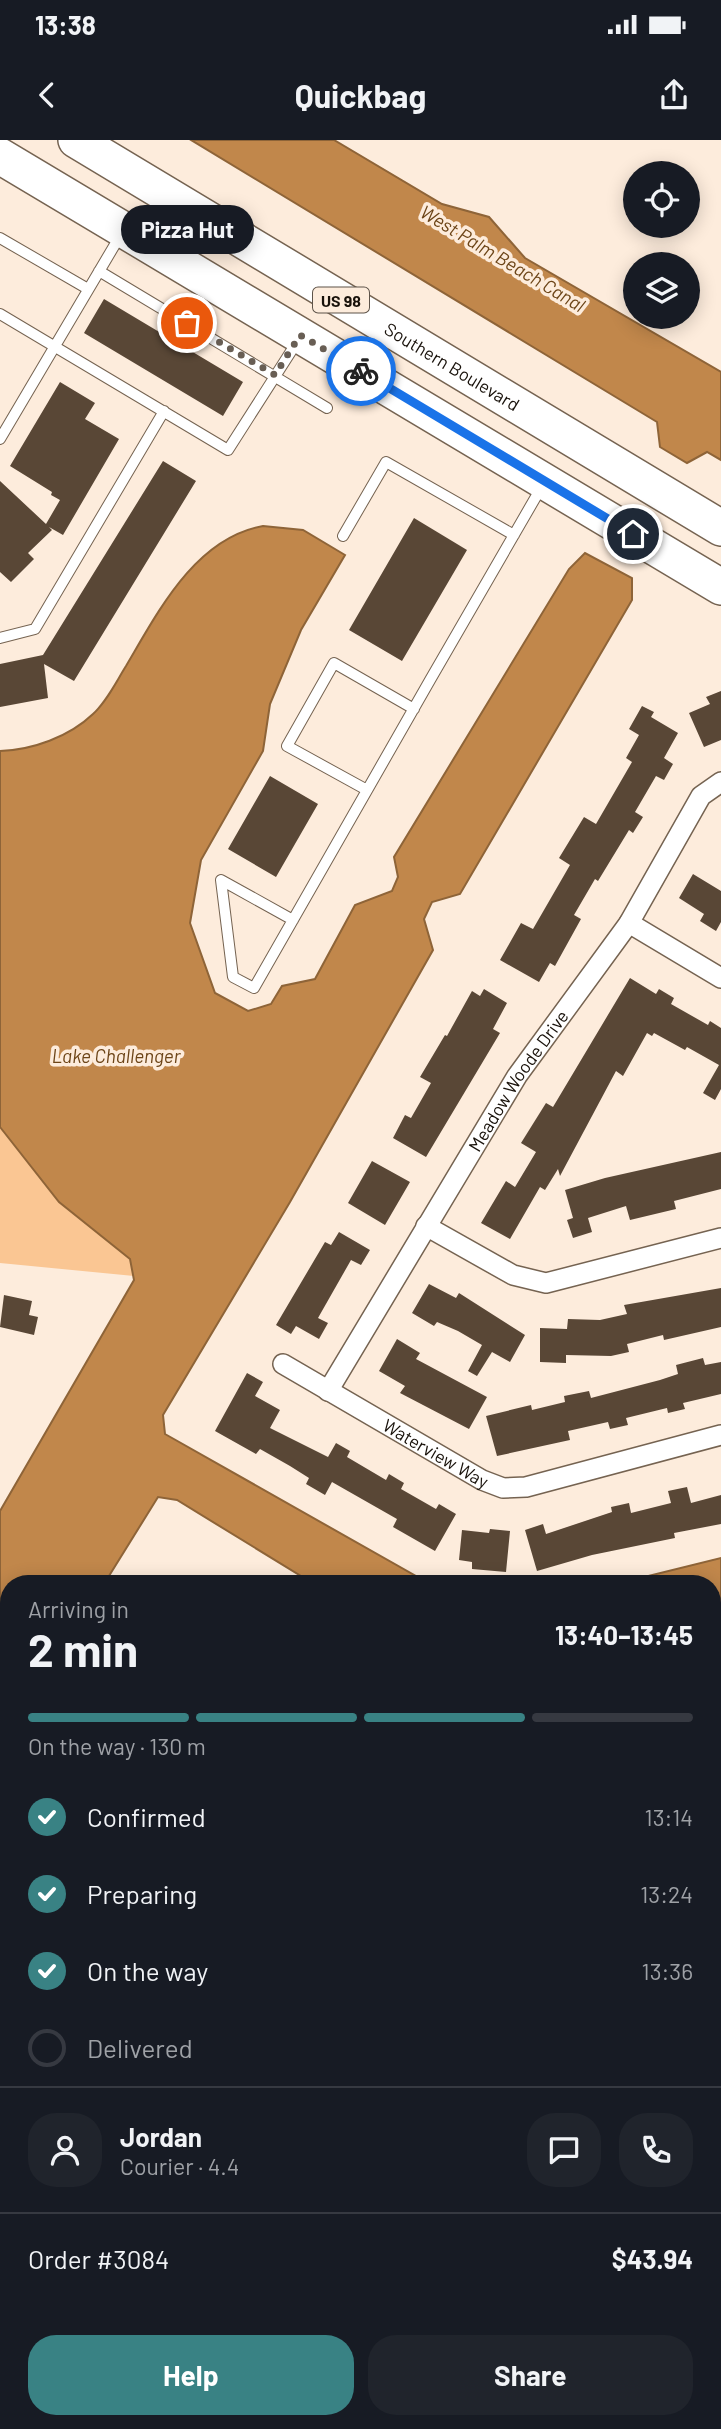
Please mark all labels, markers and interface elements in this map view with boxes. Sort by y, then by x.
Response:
text: 13:38 [35,9,96,40]
icon: back [28,76,66,114]
text: Quickbag [295,76,426,114]
icon: share [655,76,693,114]
map controls [623,161,700,329]
button: locate [623,161,700,238]
water label: West Palm Beach Canal [416,200,590,317]
callout: Pizza Hut [120,204,254,253]
text: Pizza Hut [141,215,234,243]
button: layers [623,252,700,329]
road number: US 98 [313,288,369,312]
pin [157,293,217,353]
icon: bag [168,304,206,342]
street label: Southern Boulevard [381,317,524,415]
courier [326,336,396,406]
icon: bike [342,352,380,390]
pin [603,504,663,564]
icon: home [614,515,652,553]
street label: Meadow Woode Drive [463,1006,573,1155]
water label: Lake Challenger [52,1044,182,1067]
street label: Waterview Way [379,1414,491,1492]
text: Arriving in [28,1595,129,1623]
text: 13:40–13:45 [555,1619,693,1650]
text: 2 min [28,1621,138,1676]
text: On the way · 130 m [28,1732,206,1760]
icon: check [28,1798,66,1836]
text: Confirmed [87,1801,206,1832]
text: 13:14 [645,1803,693,1831]
icon: check [28,1875,66,1913]
text: Preparing [87,1878,197,1909]
text: 13:24 [640,1880,693,1908]
icon: check [28,1952,66,1990]
text: On the way [87,1955,208,1986]
text: 13:36 [642,1957,693,1985]
text: Delivered [87,2032,193,2063]
button: person [28,2113,102,2187]
button: chat [527,2113,601,2187]
button: phone [619,2113,693,2187]
text: Jordan [120,2121,202,2152]
text: Courier · 4.4 [120,2152,239,2180]
text: Order #3084 [28,2243,169,2274]
text: $43.94 [612,2243,693,2274]
button: Help [28,2335,354,2415]
button: Share [368,2335,693,2415]

